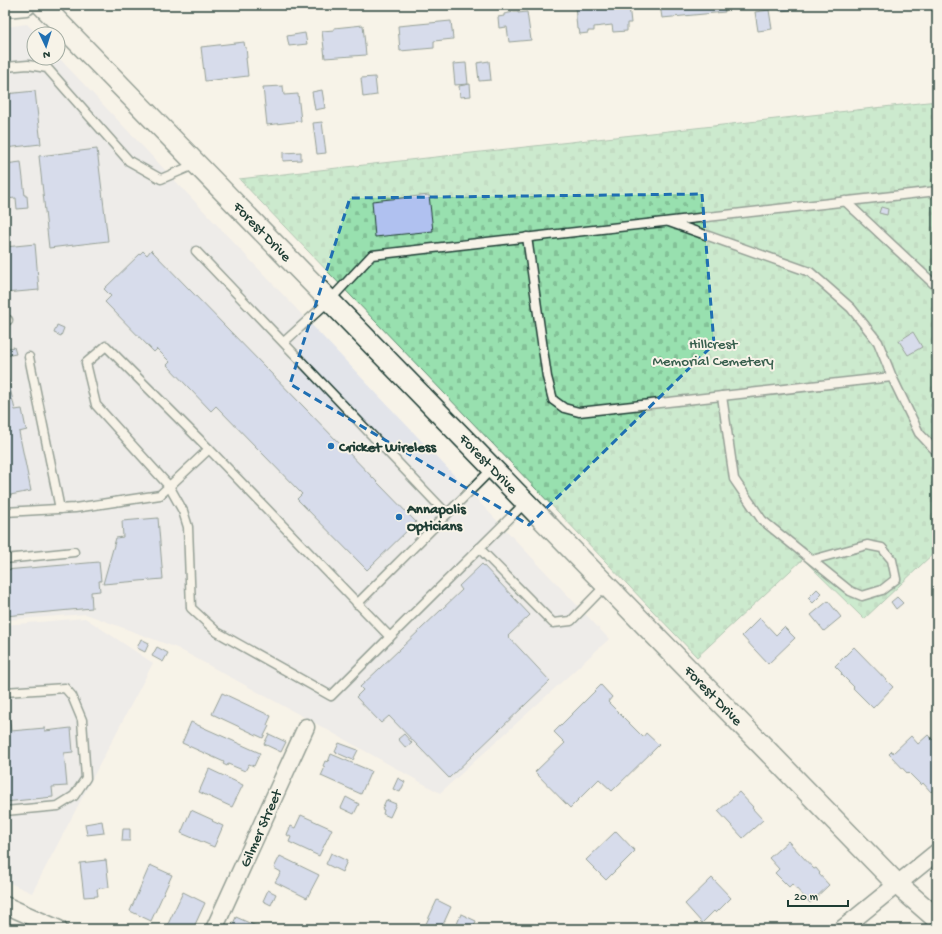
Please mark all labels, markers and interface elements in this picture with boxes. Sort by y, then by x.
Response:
north arrow [26,26,66,66]
text: N [43,48,51,60]
street label: Forest Drive [228,198,295,266]
park label: Hillcrest Memorial Cemetery [652,336,774,371]
street label: Forest Drive [454,430,521,498]
place label: Cricket Wireless [338,439,438,457]
marker: Cricket Wireless [326,441,336,451]
place label: Annapolis Opticians [406,501,467,536]
marker: Annapolis Opticians [394,512,404,522]
street label: Forest Drive [679,662,746,730]
street label: Gilmer Street [237,785,288,871]
scale bar [788,882,848,908]
text: 20 m [794,891,819,905]

